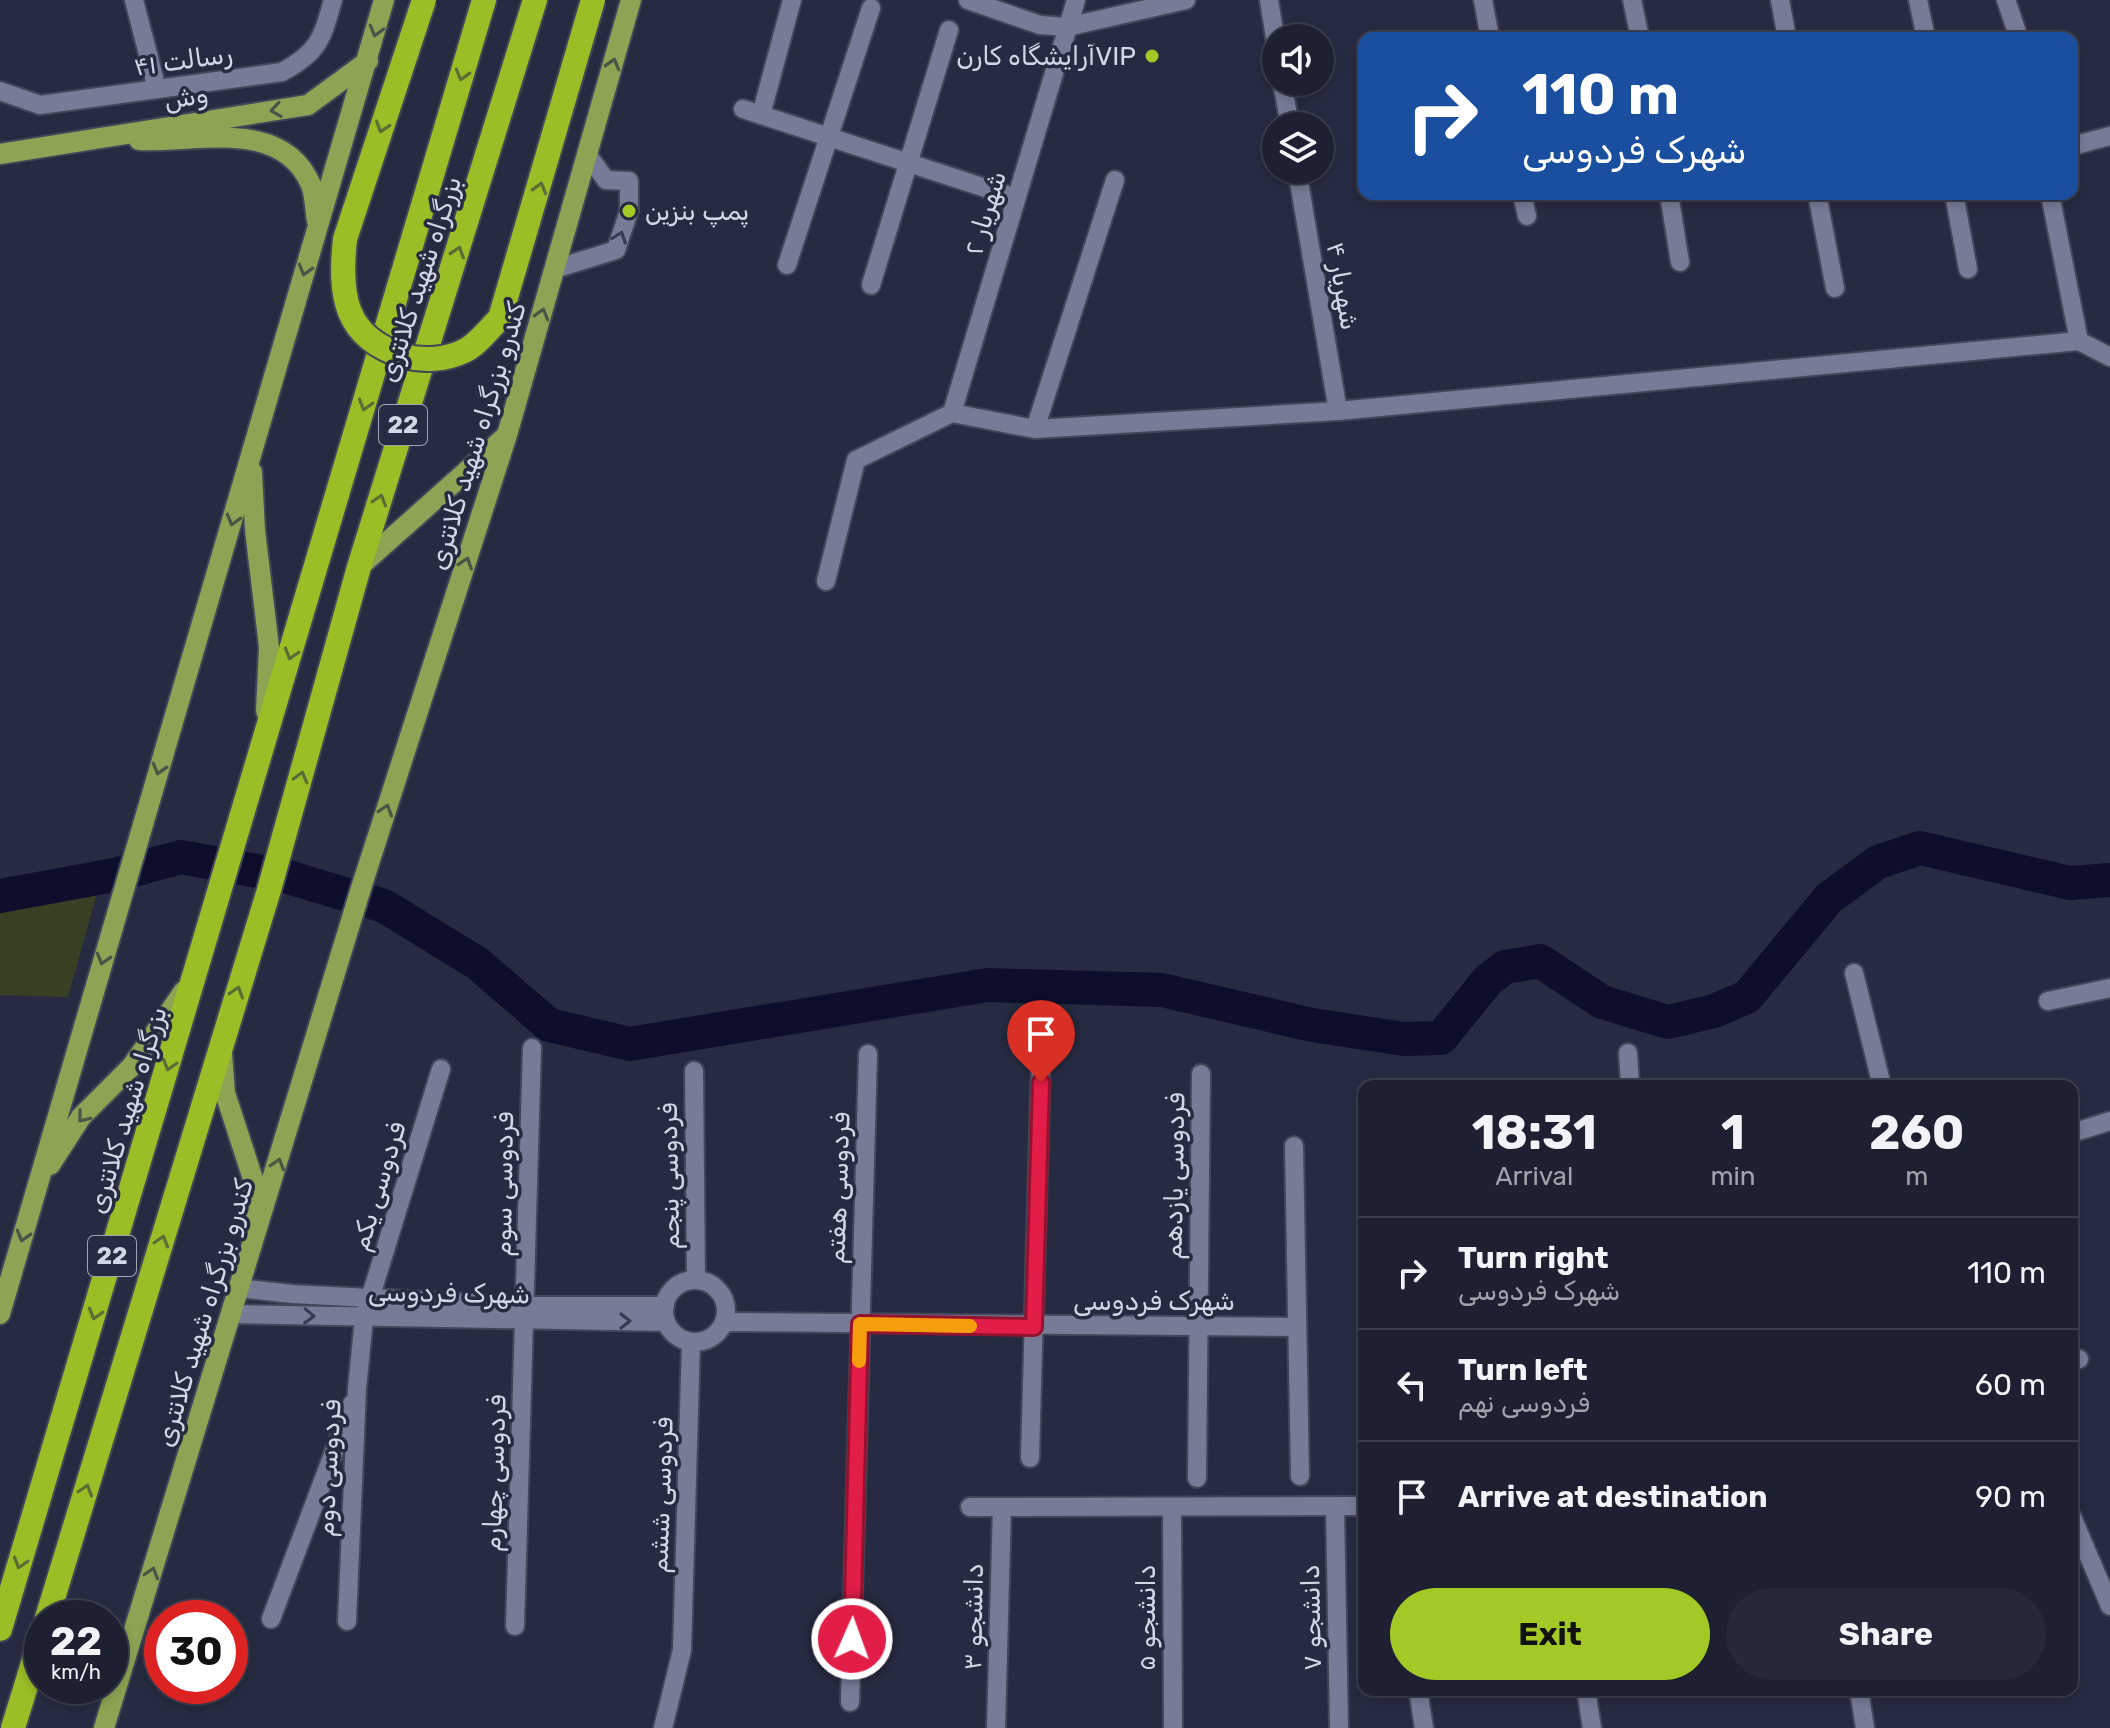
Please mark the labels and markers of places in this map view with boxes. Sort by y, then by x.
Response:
place label: آرایشگاه کارنVIP [956,41,1136,72]
marker: آرایشگاه کارنVIP [1143,47,1161,65]
place label: پمپ بنزین [645,196,749,228]
marker: پمپ بنزین [620,202,638,220]
pin [1007,1000,1075,1082]

